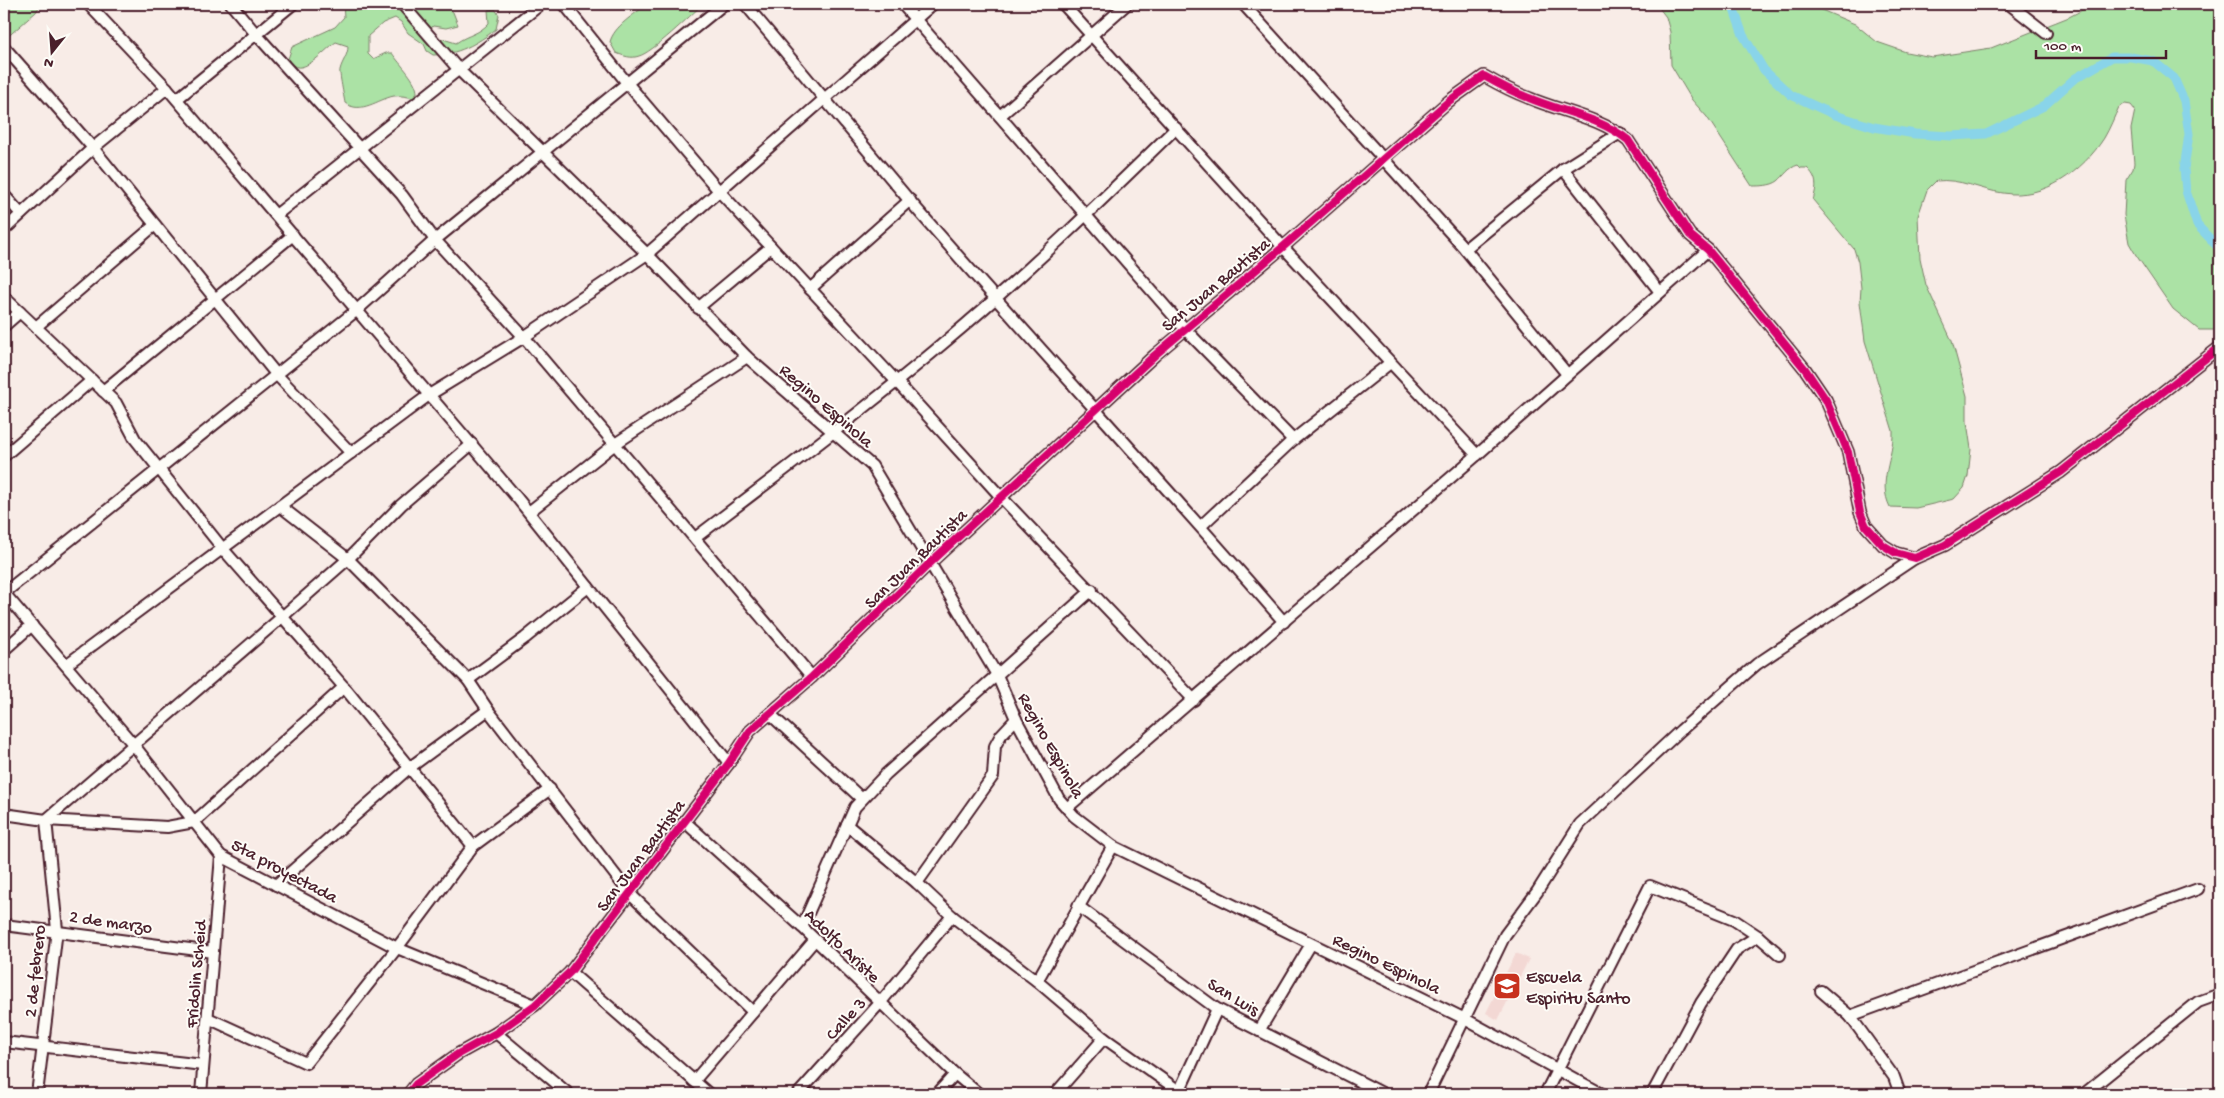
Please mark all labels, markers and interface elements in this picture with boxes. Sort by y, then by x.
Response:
north arrow [28,28,78,78]
scale bar [2036,28,2166,60]
text: 100 m [2043,38,2082,56]
text: N [42,53,56,72]
street label: San Juan Bautista [1158,234,1276,337]
street label: Regino Espinola [774,360,877,454]
street label: San Juan Bautista [861,505,973,614]
street label: Regino Espinola [1012,690,1088,804]
street label: San Juan Bautista [593,796,692,917]
street label: 5ta proyectada [227,835,342,910]
street label: Adolfo Ariste [799,905,884,989]
street label: 2 de marzo [68,907,154,940]
street label: Fridolin Scheid [182,918,213,1030]
street label: 2 de febrero [21,924,52,1019]
street label: Regino Espinola [1329,930,1444,1001]
place label: Escuela Espiritu Santo [1526,968,1631,1010]
school or university icon: Escuela Espiritu Santo [1492,971,1522,1001]
street label: San Luis [1203,975,1264,1022]
street label: Calle 3 [822,994,872,1045]

